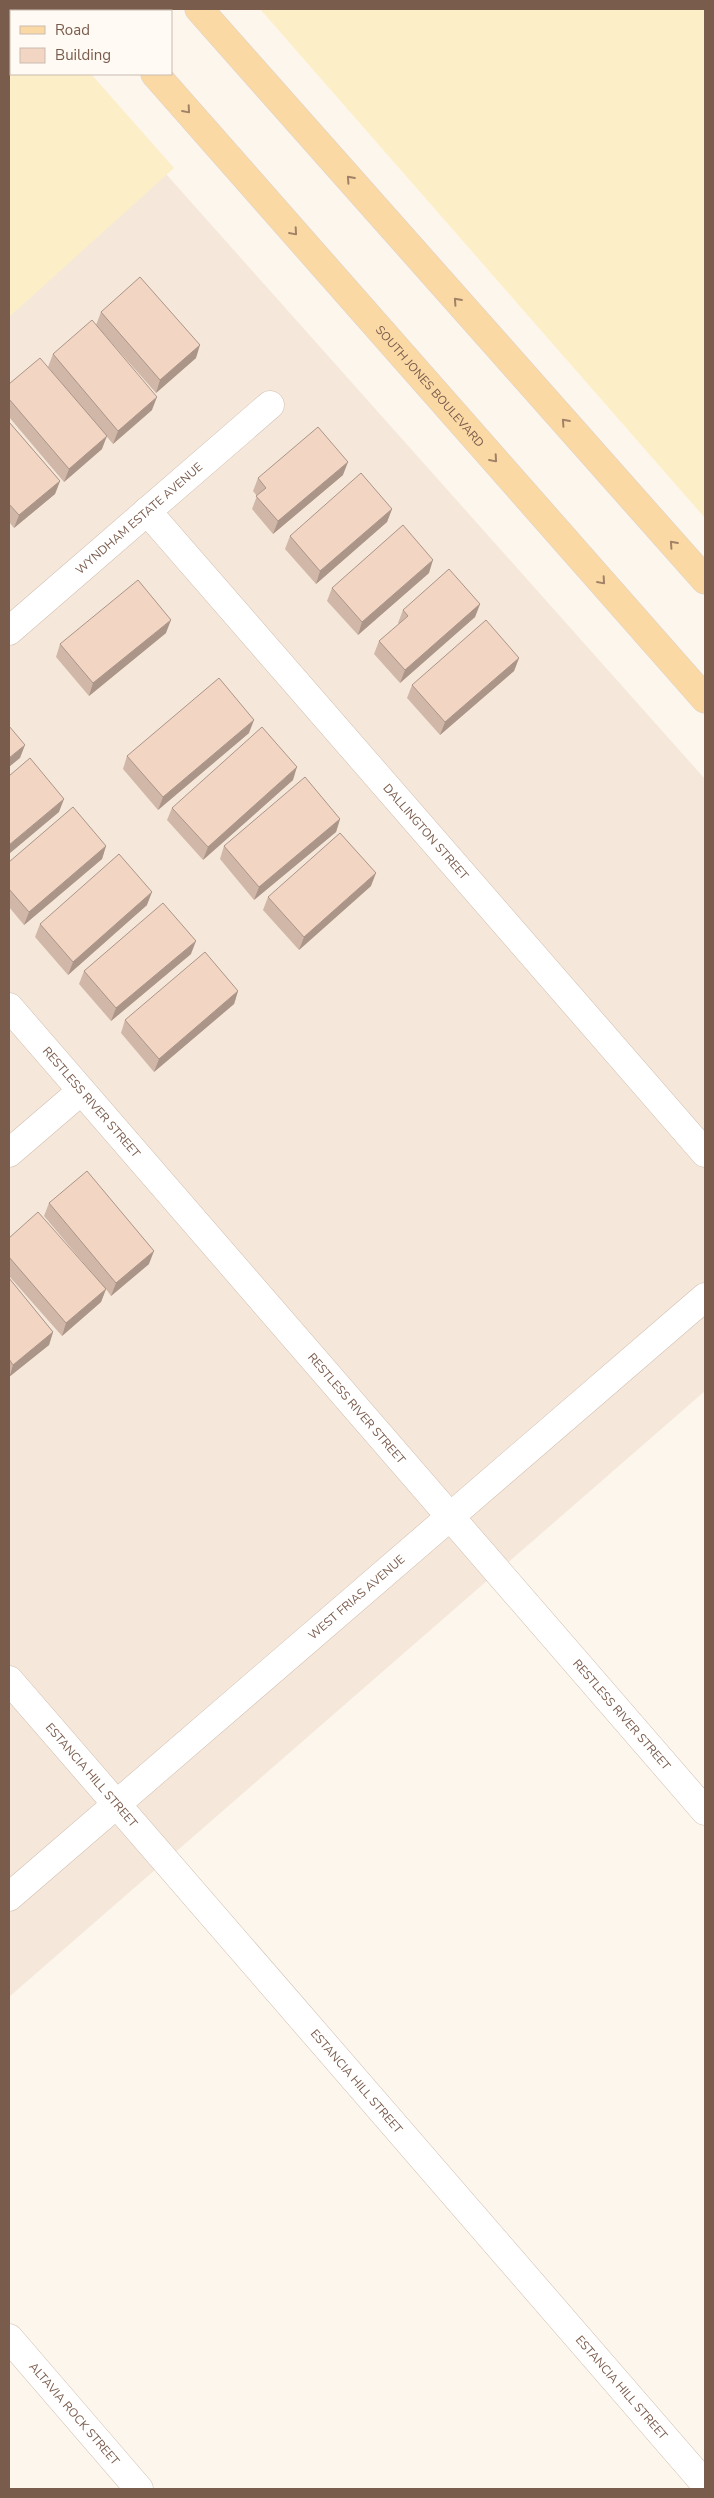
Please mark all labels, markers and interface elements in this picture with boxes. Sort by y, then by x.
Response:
legend [10,10,172,75]
text: Road [55,20,90,40]
text: Building [55,45,111,65]
one-way arrow [181,105,190,114]
one-way arrow [347,176,355,185]
one-way arrow [289,227,298,236]
one-way arrow [454,297,463,306]
street label: SOUTH JONES BOULEVARD [372,322,488,451]
one-way arrow [562,419,571,428]
one-way arrow [489,454,498,463]
street label: WYNDHAM ESTATE AVENUE [72,459,206,578]
one-way arrow [670,540,679,549]
one-way arrow [596,576,605,585]
street label: DALLINGTON STREET [380,780,473,884]
street label: RESTLESS RIVER STREET [39,1043,144,1162]
street label: RESTLESS RIVER STREET [304,1350,409,1468]
street label: WEST FRIAS AVENUE [305,1551,408,1643]
street label: RESTLESS RIVER STREET [569,1656,675,1774]
street label: ESTANCIA HILL STREET [42,1720,142,1831]
street label: ESTANCIA HILL STREET [307,2026,407,2138]
street label: ESTANCIA HILL STREET [572,2332,672,2444]
street label: ALTAVIA ROCK STREET [26,2359,123,2469]

